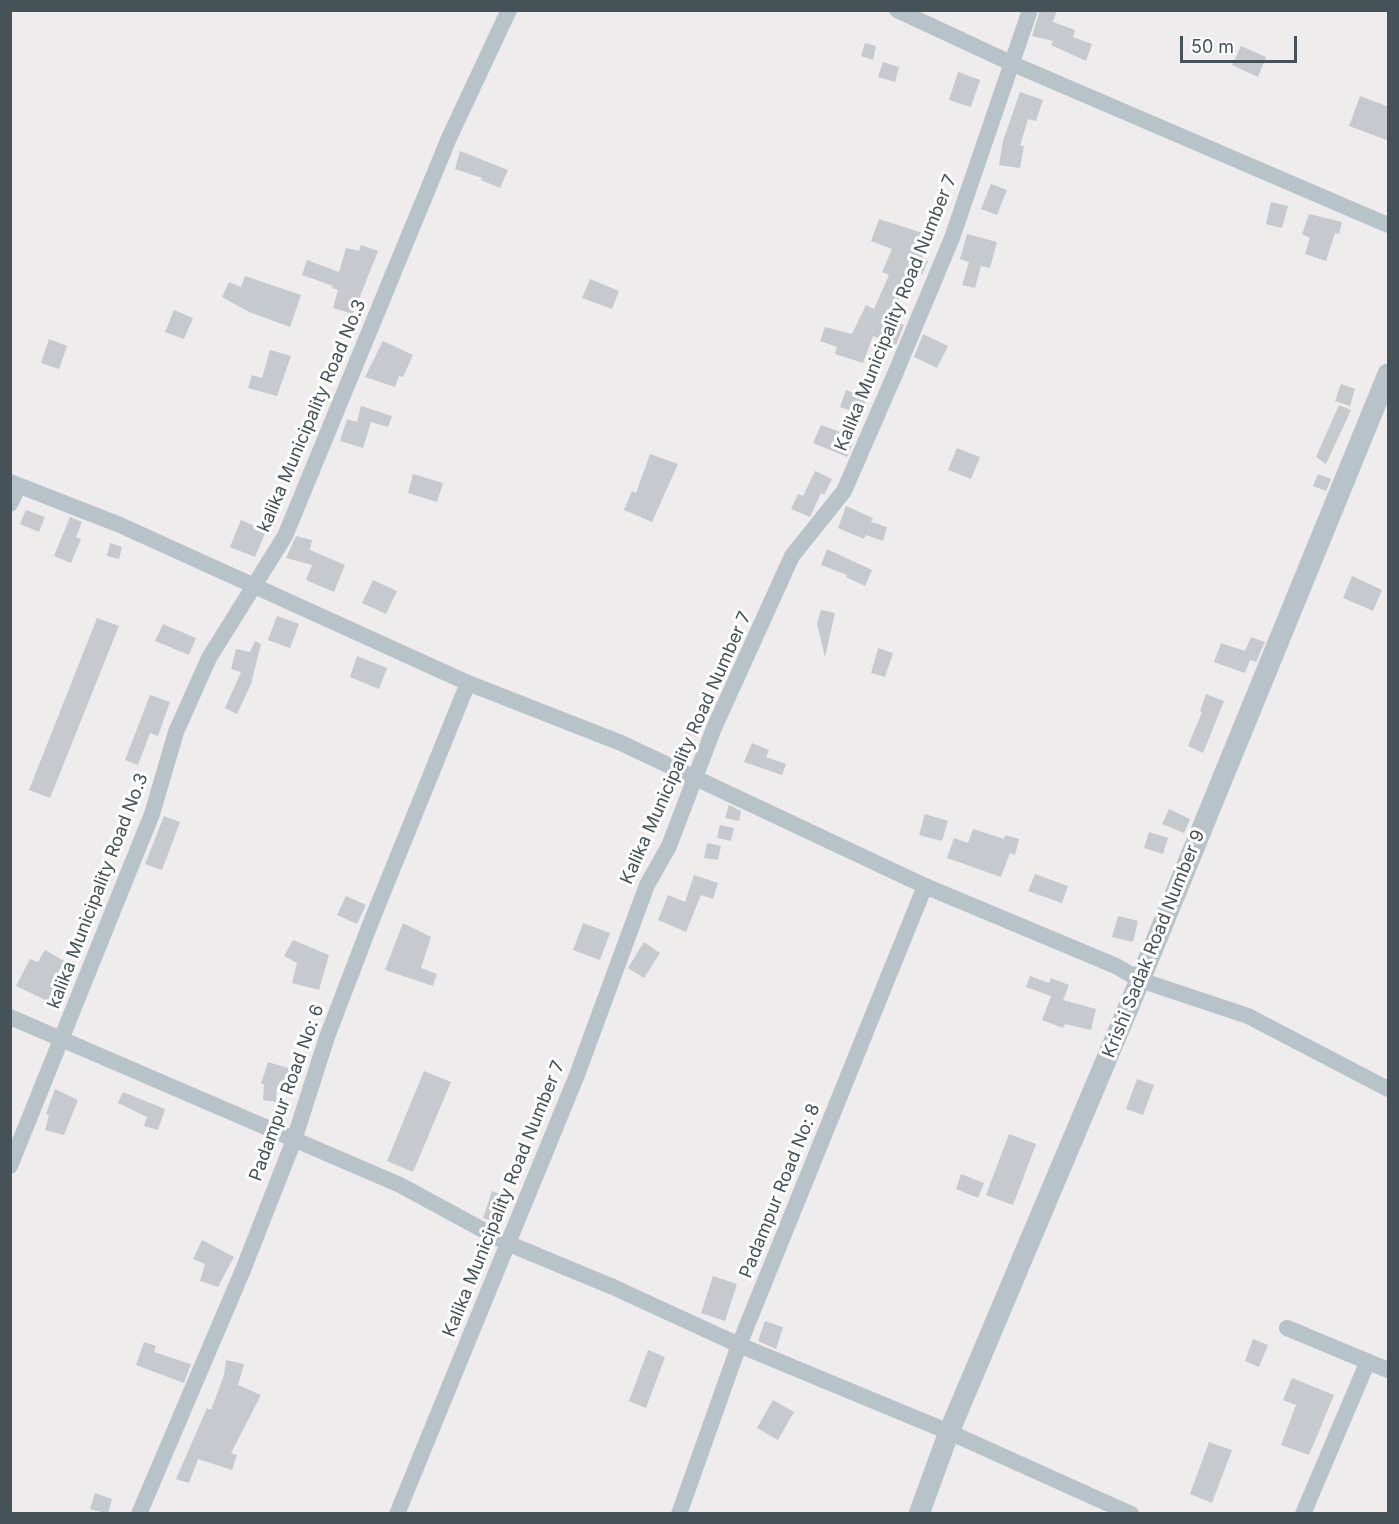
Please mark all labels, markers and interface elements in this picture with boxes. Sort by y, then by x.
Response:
scale bar [1183,24,1300,62]
text: 50 m [1191,36,1234,57]
street label: Kalika Municipality Road Number 7 [831,172,961,454]
street label: kalika Municipality Road No.3 [253,297,371,535]
street label: Kalika Municipality Road Number 7 [616,608,756,888]
street label: kalika Municipality Road No.3 [43,770,153,1012]
street label: Krishi Sadak Road Number 9 [1098,827,1210,1061]
street label: Padampur Road No: 6 [245,1002,329,1184]
street label: Kalika Municipality Road Number 7 [439,1058,569,1340]
street label: Padampur Road No: 8 [735,1101,825,1281]

